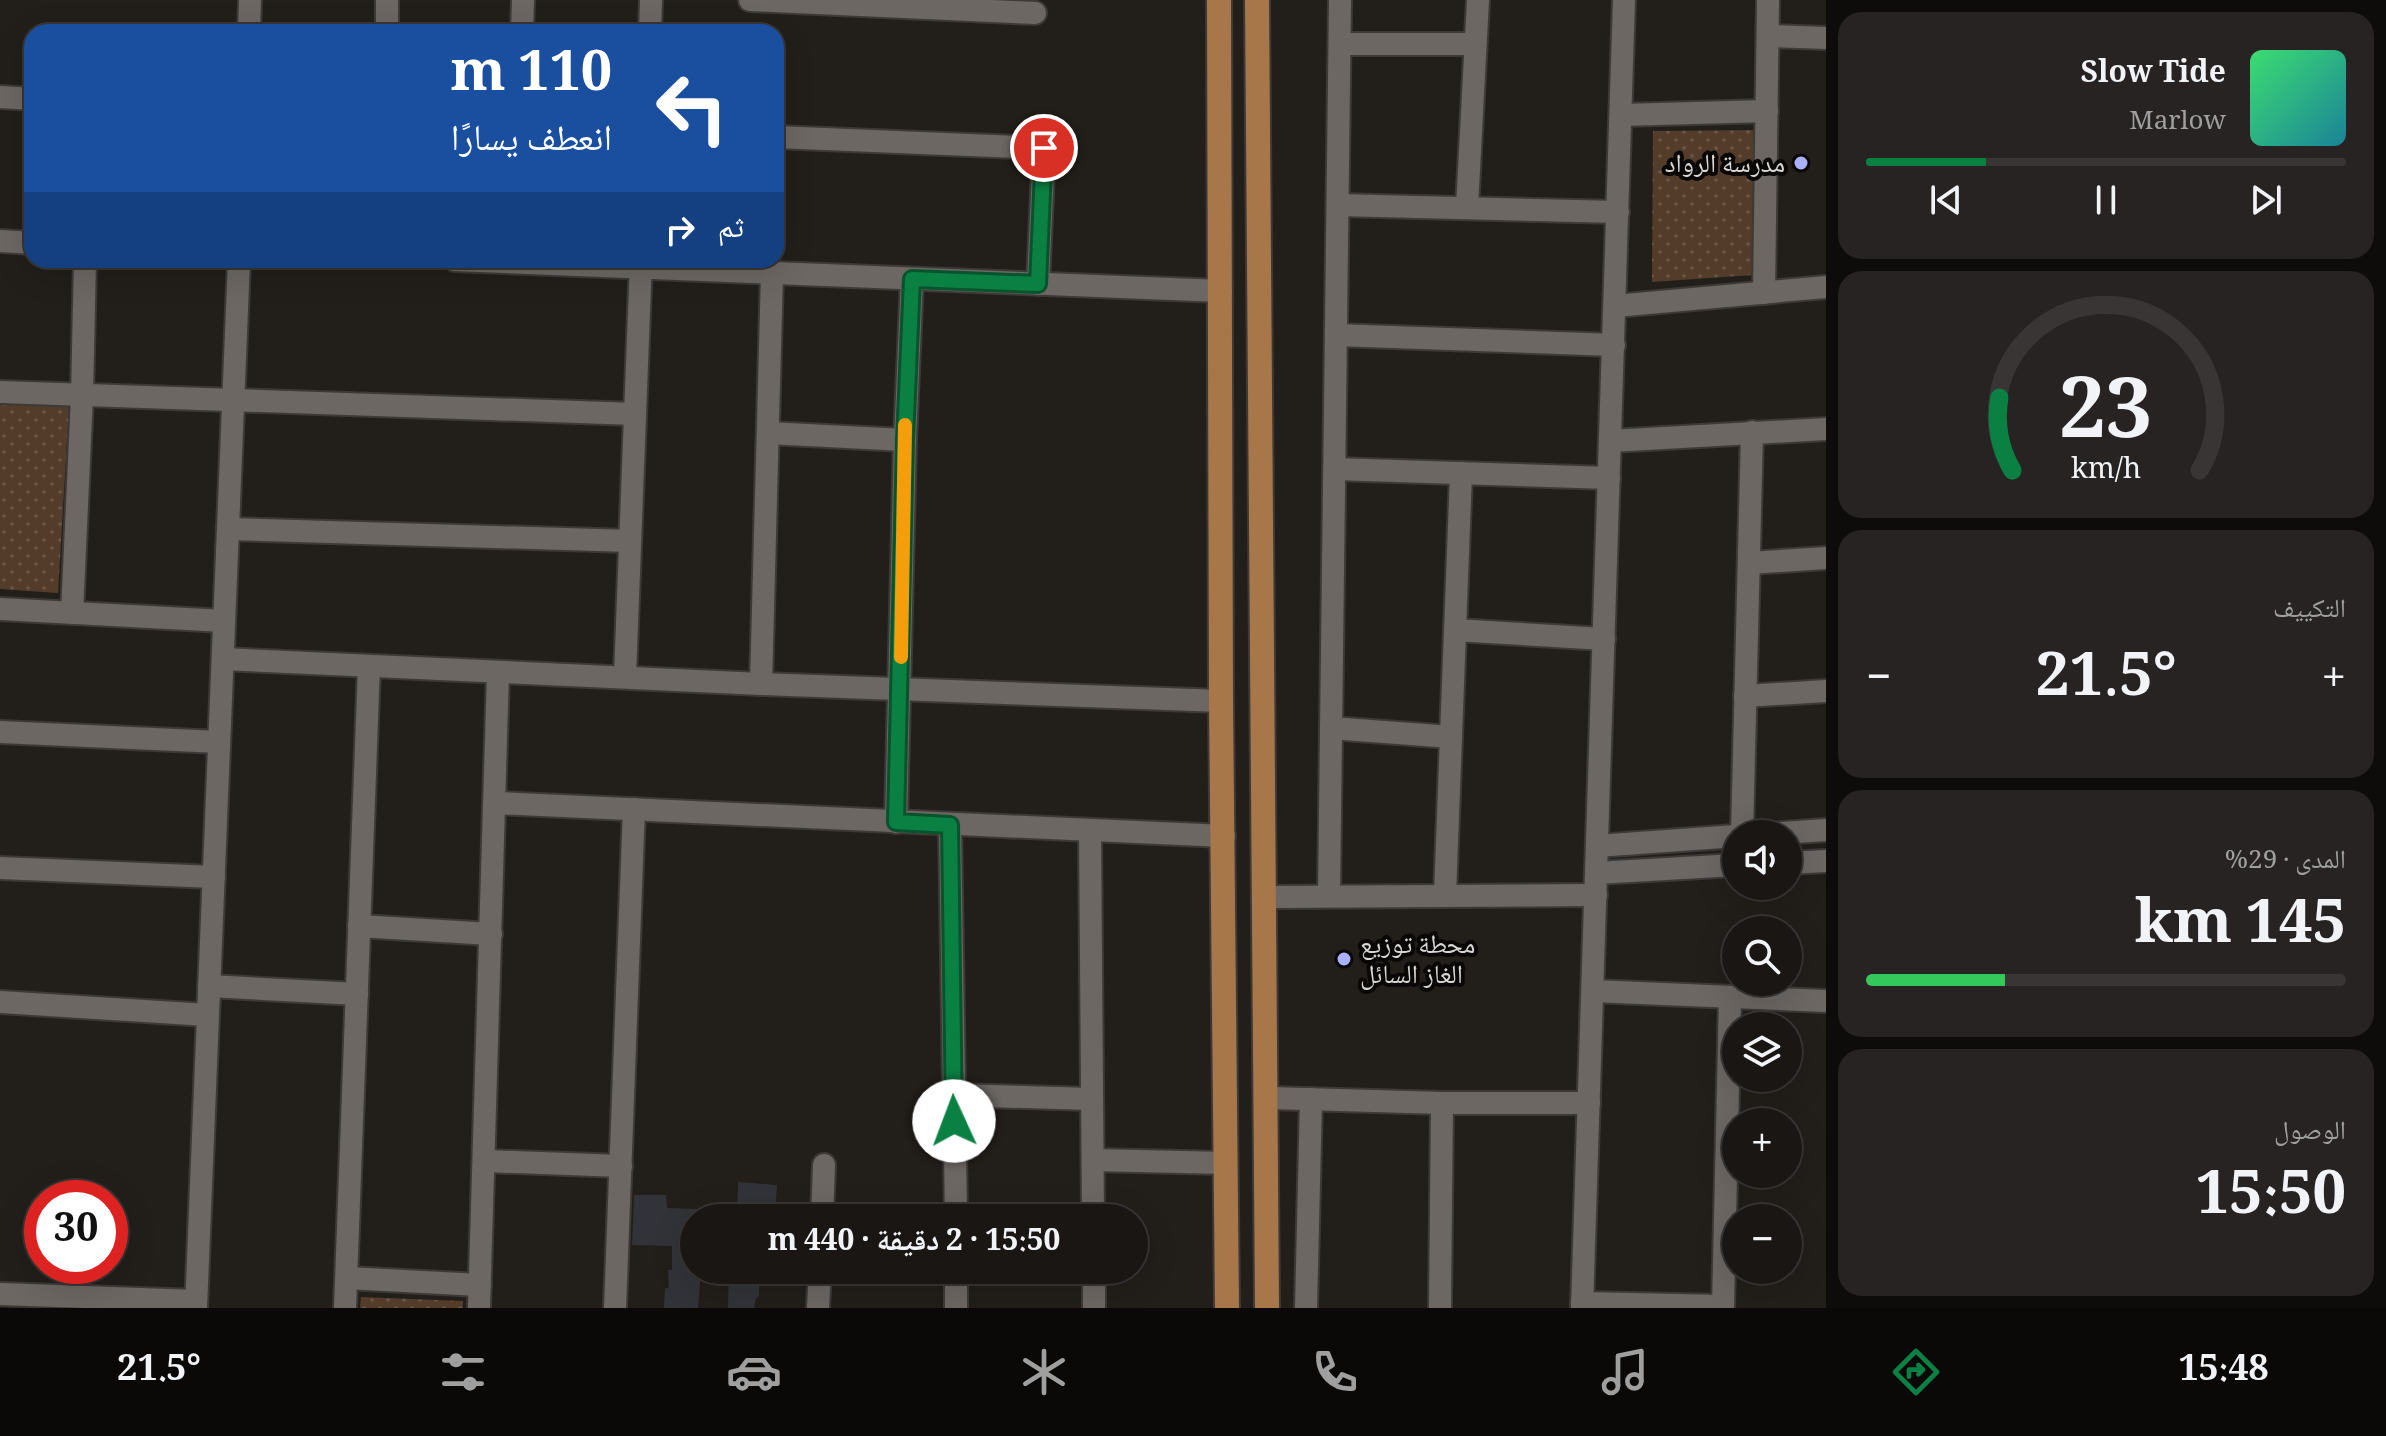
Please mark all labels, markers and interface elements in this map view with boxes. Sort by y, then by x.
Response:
text: 110 m [450,30,612,126]
text: Slow Tide [2081,50,2226,101]
icon: left [640,56,744,160]
text: Marlow [2129,101,2226,145]
text: انعطف يسارًا [451,112,612,173]
pin [1010,114,1078,182]
icon: arrive [1022,126,1066,170]
place label: مدرسة الرواد [1665,144,1785,188]
marker: مدرسة الرواد [1792,154,1810,172]
icon: previous [1924,178,1968,222]
icon: pause [2084,178,2128,222]
icon: next [2244,178,2288,222]
text: ثم [718,205,744,256]
icon: right [658,208,702,252]
text: 23 [2059,347,2153,489]
text: km/h [2071,447,2141,496]
text: التكييف [2273,589,2346,633]
text: 21.5° [2036,631,2177,733]
text: − [1866,645,1891,720]
text: + [2321,645,2346,720]
map controls [1722,820,1802,1284]
button: sound [1722,820,1802,900]
text: المدى · 29% [2225,840,2346,884]
text: 145 km [2135,878,2346,980]
button: search [1722,916,1802,996]
place label: محطة توزيع الغاز السائل [1360,925,1475,999]
marker: محطة توزيع الغاز السائل [1335,950,1353,968]
button: layers [1722,1012,1802,1092]
position arrow [912,1079,996,1163]
button: + [1722,1108,1802,1188]
text: الوصول [2274,1111,2346,1155]
text: 15:50 [2195,1149,2346,1251]
speed limit sign: 30 [24,1180,128,1284]
button: − [1722,1204,1802,1284]
text: 15:50 · 2 دقيقة · 440 m [768,1218,1060,1269]
text: 21.5° [117,1342,201,1403]
text: 15:48 [2178,1342,2269,1403]
icon: filters [435,1344,491,1400]
icon: car [726,1344,782,1400]
icon: climate [1016,1344,1072,1400]
icon: phone [1307,1344,1363,1400]
icon: music [1597,1344,1653,1400]
icon: directions [1888,1344,1944,1400]

